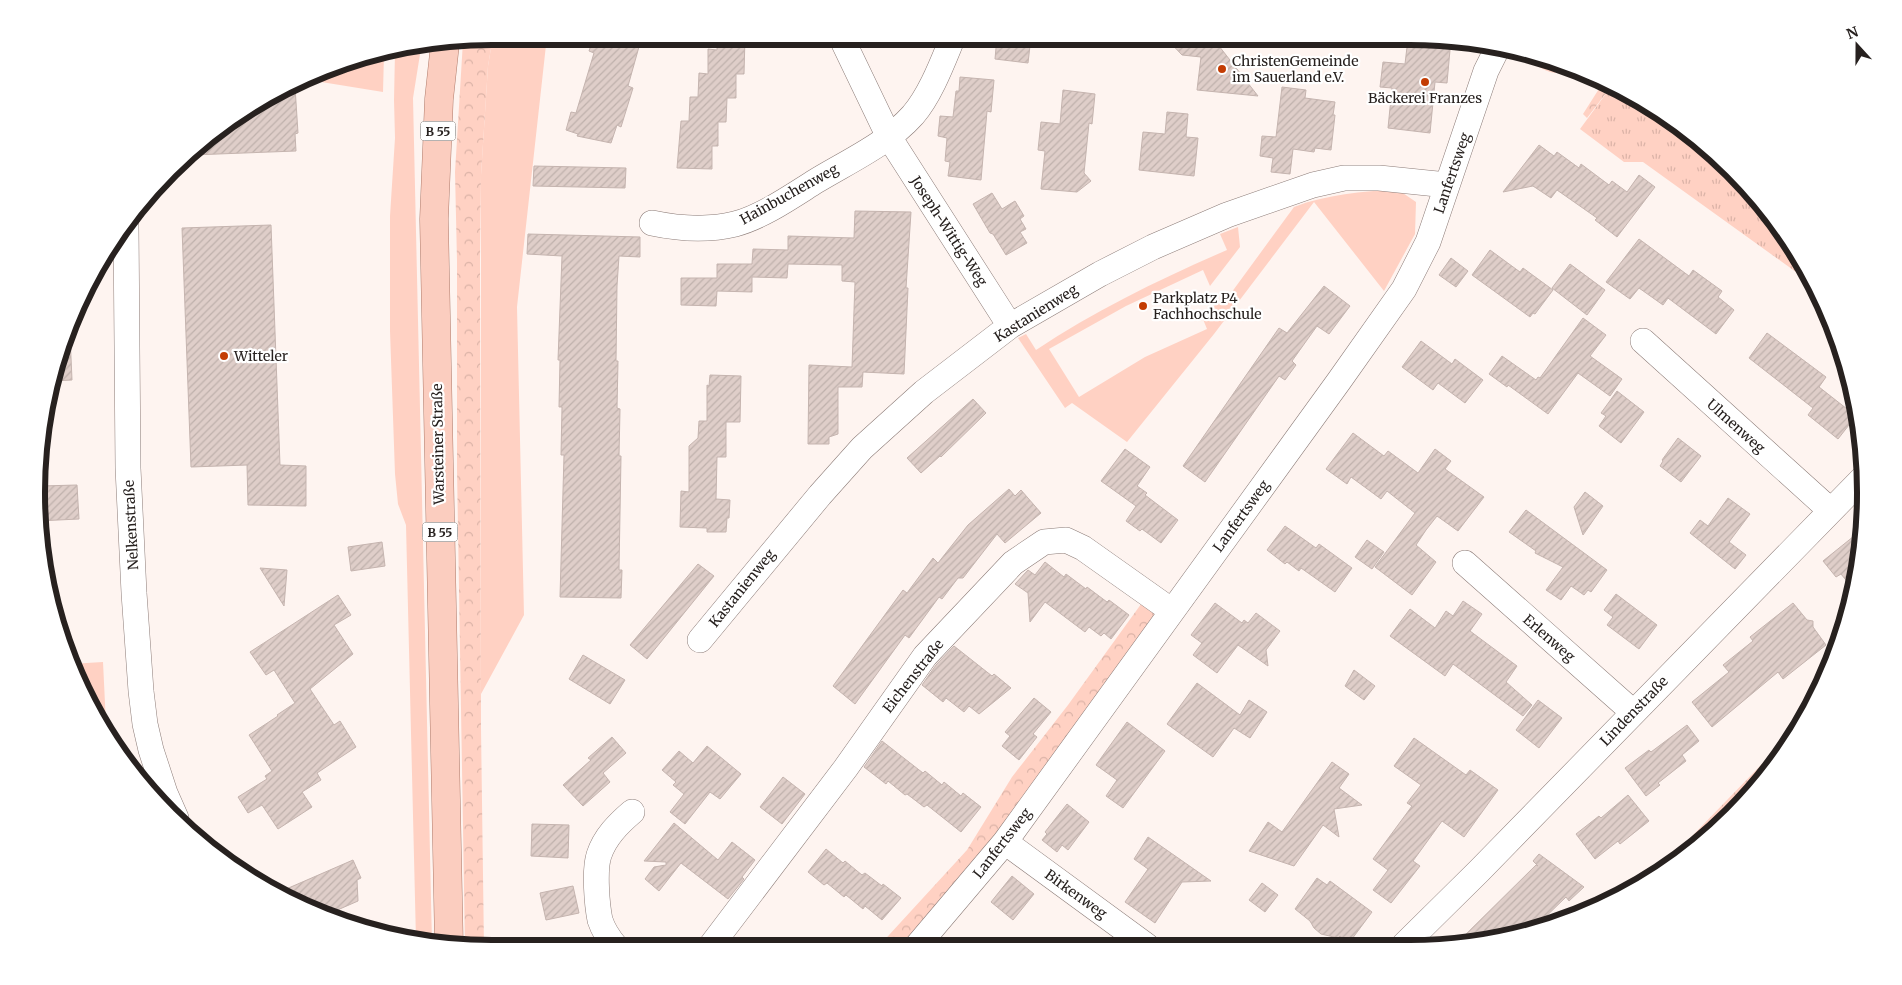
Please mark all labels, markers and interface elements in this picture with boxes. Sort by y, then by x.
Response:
north arrow [1832,20,1882,70]
text: N [1844,22,1861,43]
place label: ChristenGemeinde im Sauerland e.V. [1232,52,1358,86]
marker: ChristenGemeinde im Sauerland e.V. [1216,63,1228,75]
marker: Bäckerei Franzes [1419,76,1431,88]
place label: Bäckerei Franzes [1368,89,1482,107]
road number: B 55 [420,122,456,140]
street label: Lanfertsweg [1430,130,1474,216]
street label: Hainbuchenweg [737,159,842,228]
street label: Joseph-Wittig-Weg [906,172,992,290]
street label: Kastanienweg [991,280,1082,346]
place label: Parkplatz P4 Fachhochschule [1153,289,1262,323]
marker: Parkplatz P4 Fachhochschule [1137,300,1149,312]
place label: Witteler [233,347,288,365]
marker: Witteler [218,350,230,362]
street label: Warsteiner Straße [428,383,448,506]
street label: Ulmenweg [1703,395,1769,457]
street label: Lanfertsweg [1209,476,1273,555]
street label: Nelkenstraße [120,480,142,570]
road number: B 55 [422,522,458,542]
street label: Kastanienweg [705,545,779,631]
street label: Erlenweg [1519,611,1579,666]
street label: Eichenstraße [879,636,947,716]
street label: Lindenstraße [1596,672,1672,750]
street label: Lanfertsweg [969,804,1035,882]
street label: Birkenweg [1041,865,1111,923]

